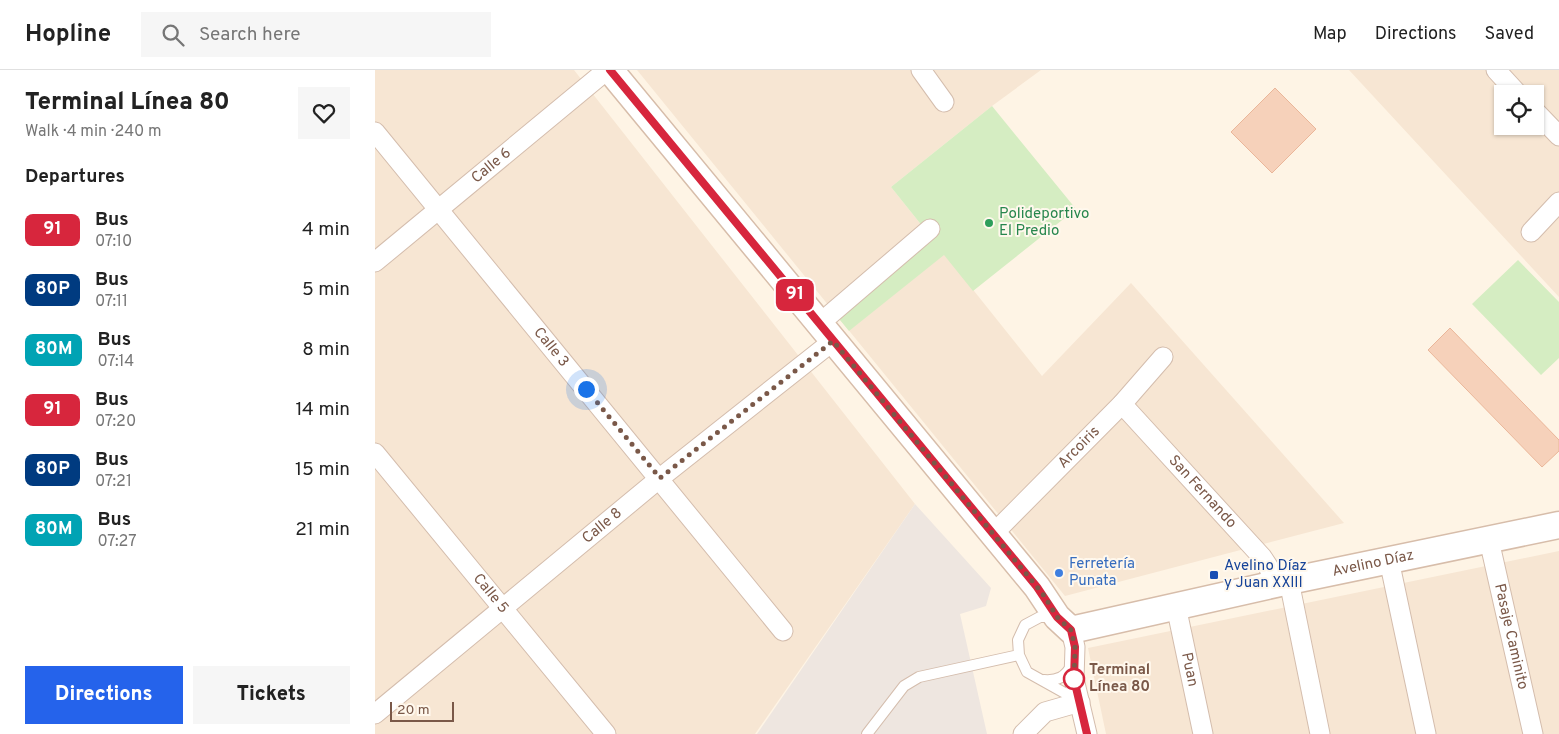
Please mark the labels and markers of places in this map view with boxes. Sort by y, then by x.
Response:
place label: Polideportivo El Predio [999,205,1089,241]
marker: Polideportivo El Predio [983,217,995,229]
place label: Ferretería Punata [1069,555,1135,591]
place label: Avelino Díaz y Juan XXIII [1224,557,1307,593]
marker: Ferretería Punata [1053,567,1065,579]
marker: Avelino Díaz y Juan XXIII [1208,569,1220,581]
place label: Terminal Línea 80 [1089,661,1150,697]
marker: Terminal Línea 80 [1063,668,1085,690]

